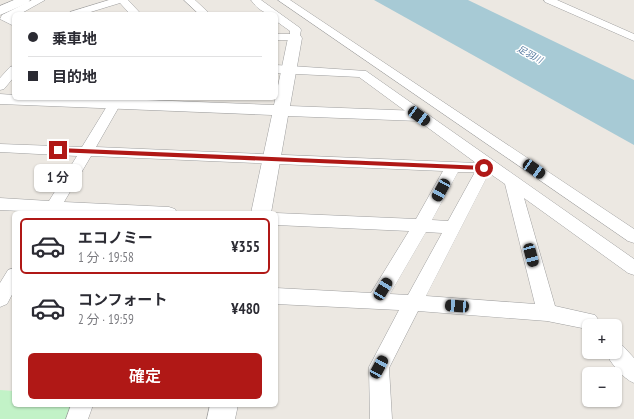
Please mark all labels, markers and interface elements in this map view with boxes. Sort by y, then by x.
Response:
text: 乗車地 [52,29,97,48]
water label: 足羽川 [515,43,545,66]
text: 目的地 [52,67,97,86]
car [406,104,432,128]
route end [49,141,67,159]
car [521,157,547,181]
route start [475,159,493,177]
callout: 1 分 [34,164,82,192]
text: 1 分 [47,169,69,186]
car [430,177,452,203]
icon: car [30,228,66,264]
text: エコノミー [78,228,153,247]
text: ¥355 [231,237,260,256]
car [522,242,540,268]
text: 1 分 · 19:58 [78,249,134,266]
car [372,276,394,302]
icon: car [30,290,66,326]
text: コンフォート [78,290,168,309]
text: ¥480 [231,299,260,318]
car [445,299,469,313]
text: 2 分 · 19:59 [78,311,134,328]
map controls [582,319,622,407]
button: + [582,319,622,359]
button: 確定 [28,353,262,399]
car [368,354,390,380]
button: − [582,367,622,407]

